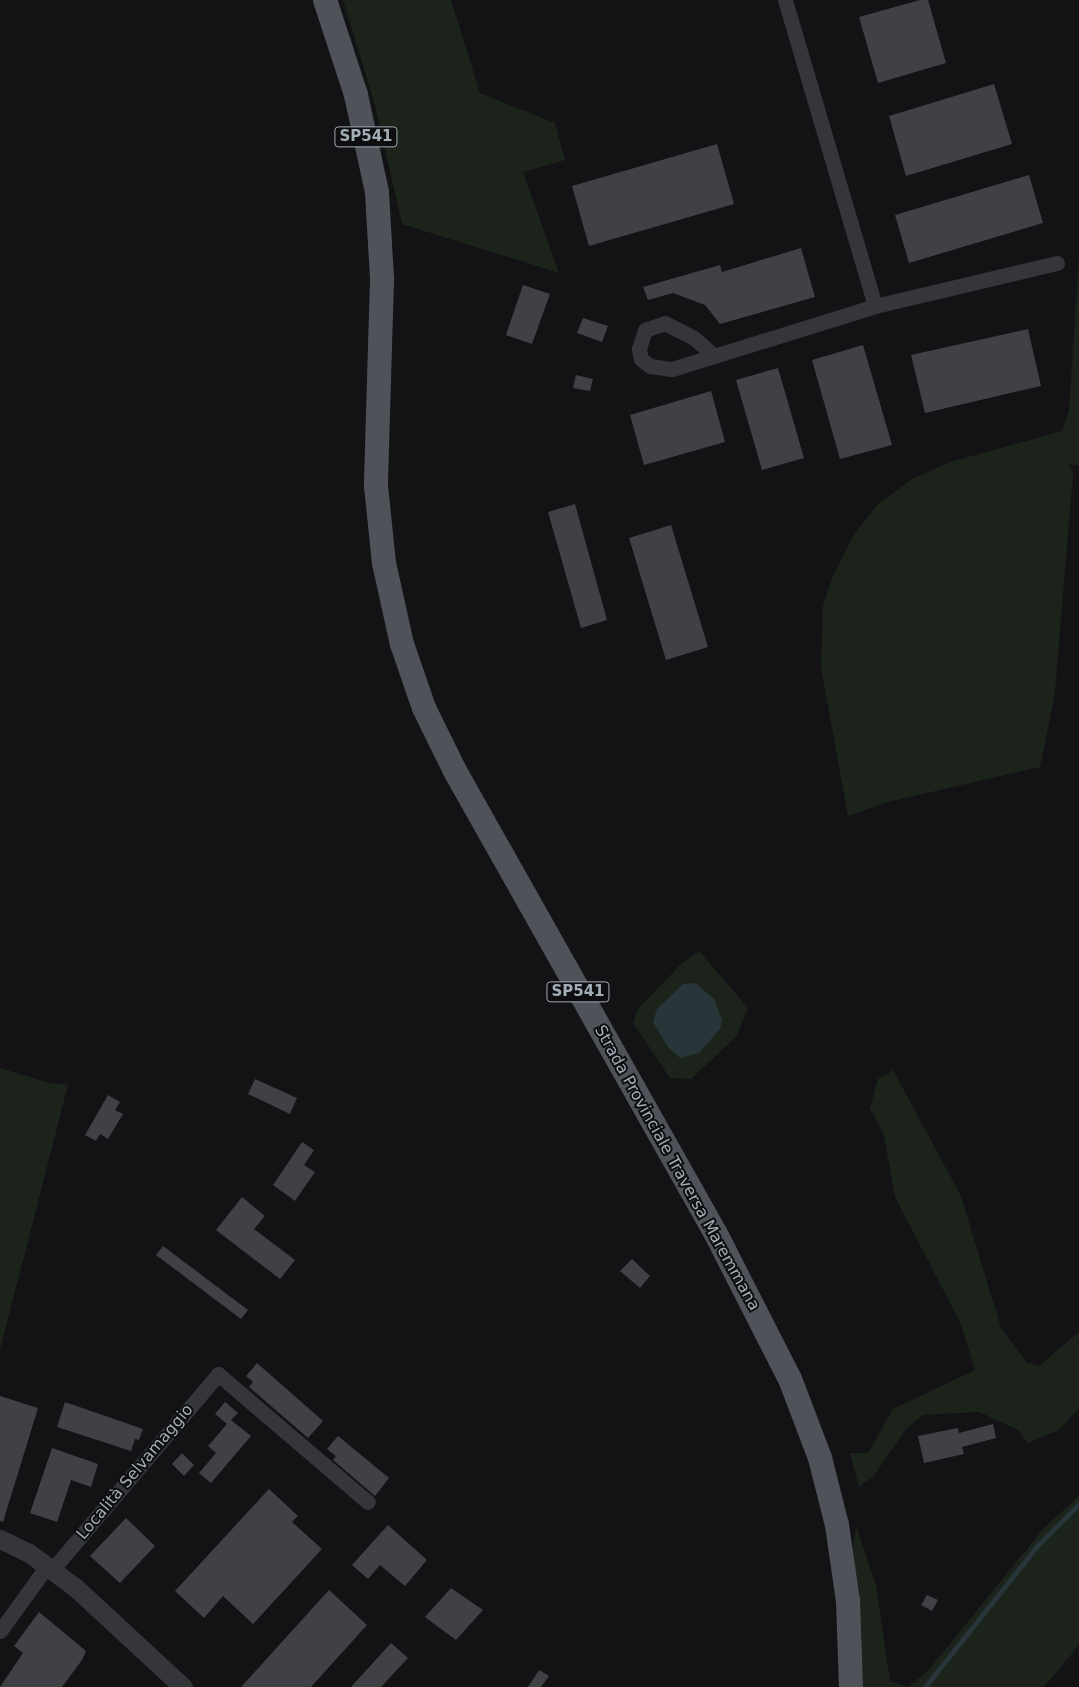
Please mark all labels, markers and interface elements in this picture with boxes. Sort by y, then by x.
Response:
road number: SP541 [334,124,398,150]
road number: SP541 [546,980,610,1004]
street label: Strada Provinciale Traversa Maremmana [590,1022,764,1314]
street label: Località Selvamaggio [73,1400,197,1544]

